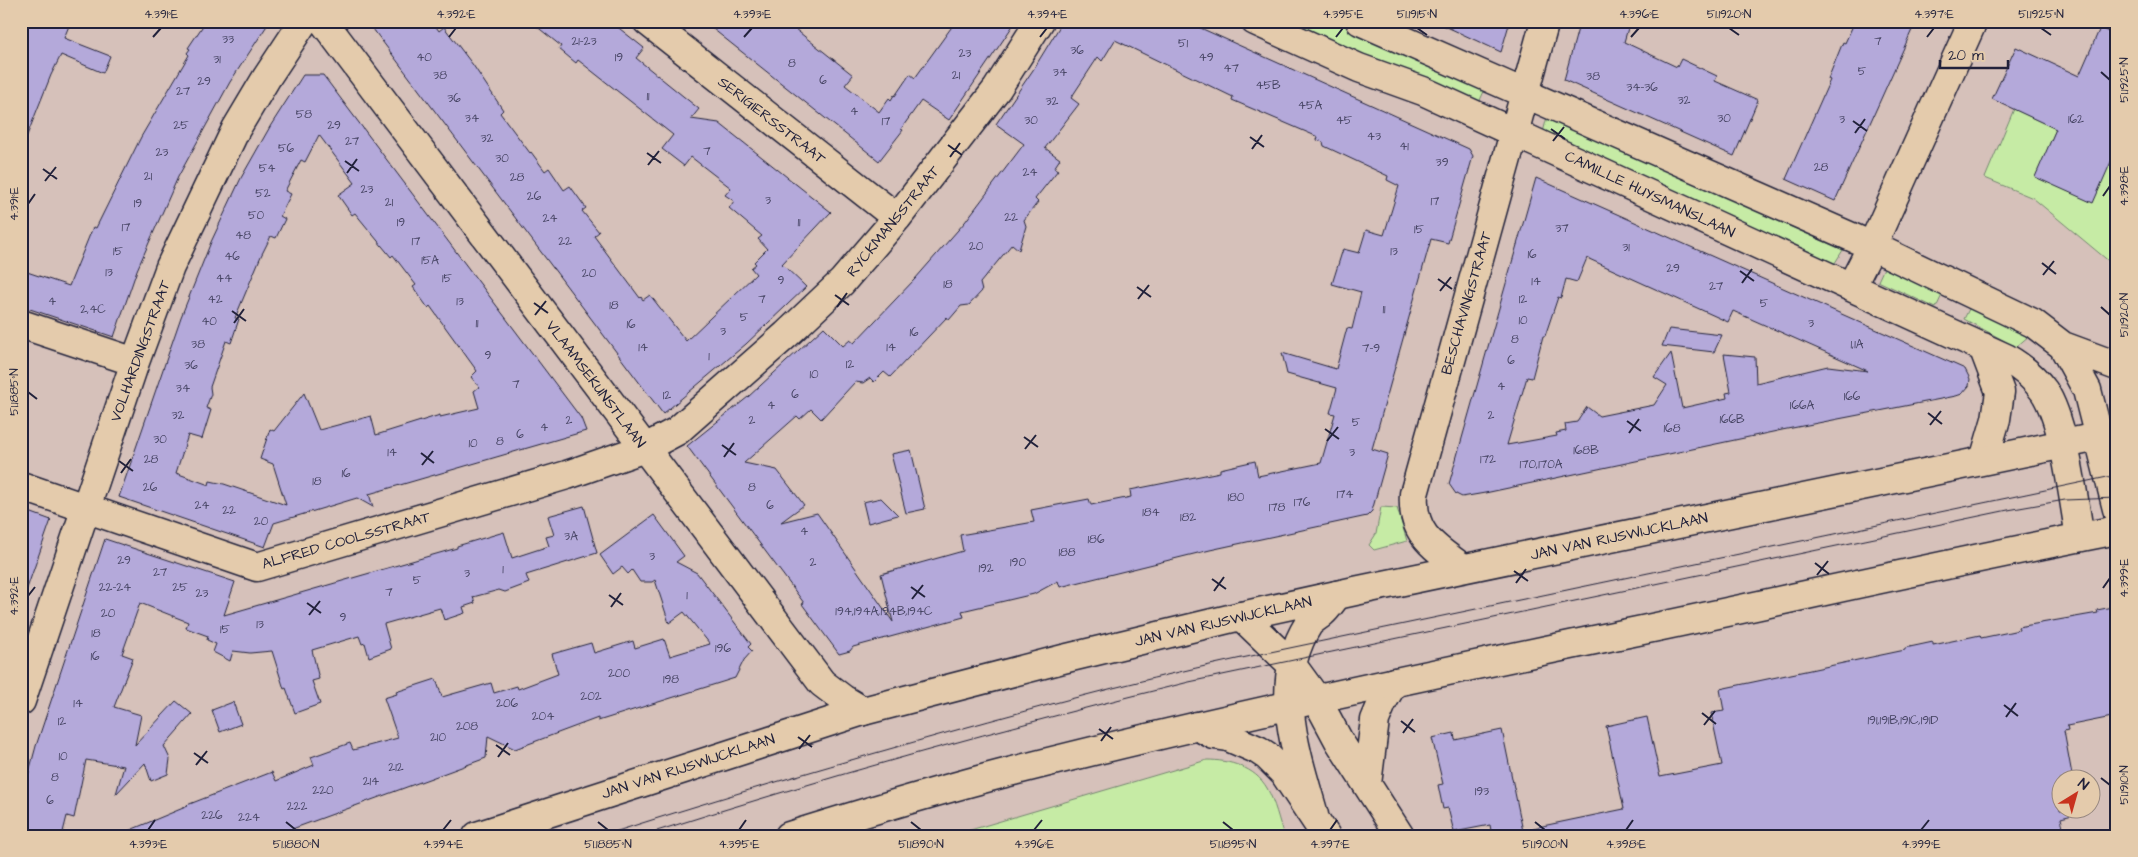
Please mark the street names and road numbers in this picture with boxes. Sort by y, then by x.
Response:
street label: SERIGIERSSTRAAT [713,72,831,170]
street label: CAMILLE HUYSMANSLAAN [1561,146,1738,243]
street label: RYCKMANSSTRAAT [842,161,945,281]
street label: BESCHAVINGSTRAAT [1436,228,1497,377]
street label: VOLHARDINGSTRAAT [105,277,176,425]
street label: VLAAMSEKUNSTLAAN [541,316,651,452]
street label: ALFRED COOLSSTRAAT [259,506,434,575]
street label: JAN VAN RIJSWIJCKLAAN [1528,507,1710,566]
street label: JAN VAN RIJSWIJCKLAAN [1133,591,1314,652]
street label: JAN VAN RIJSWIJCKLAAN [599,729,777,804]

